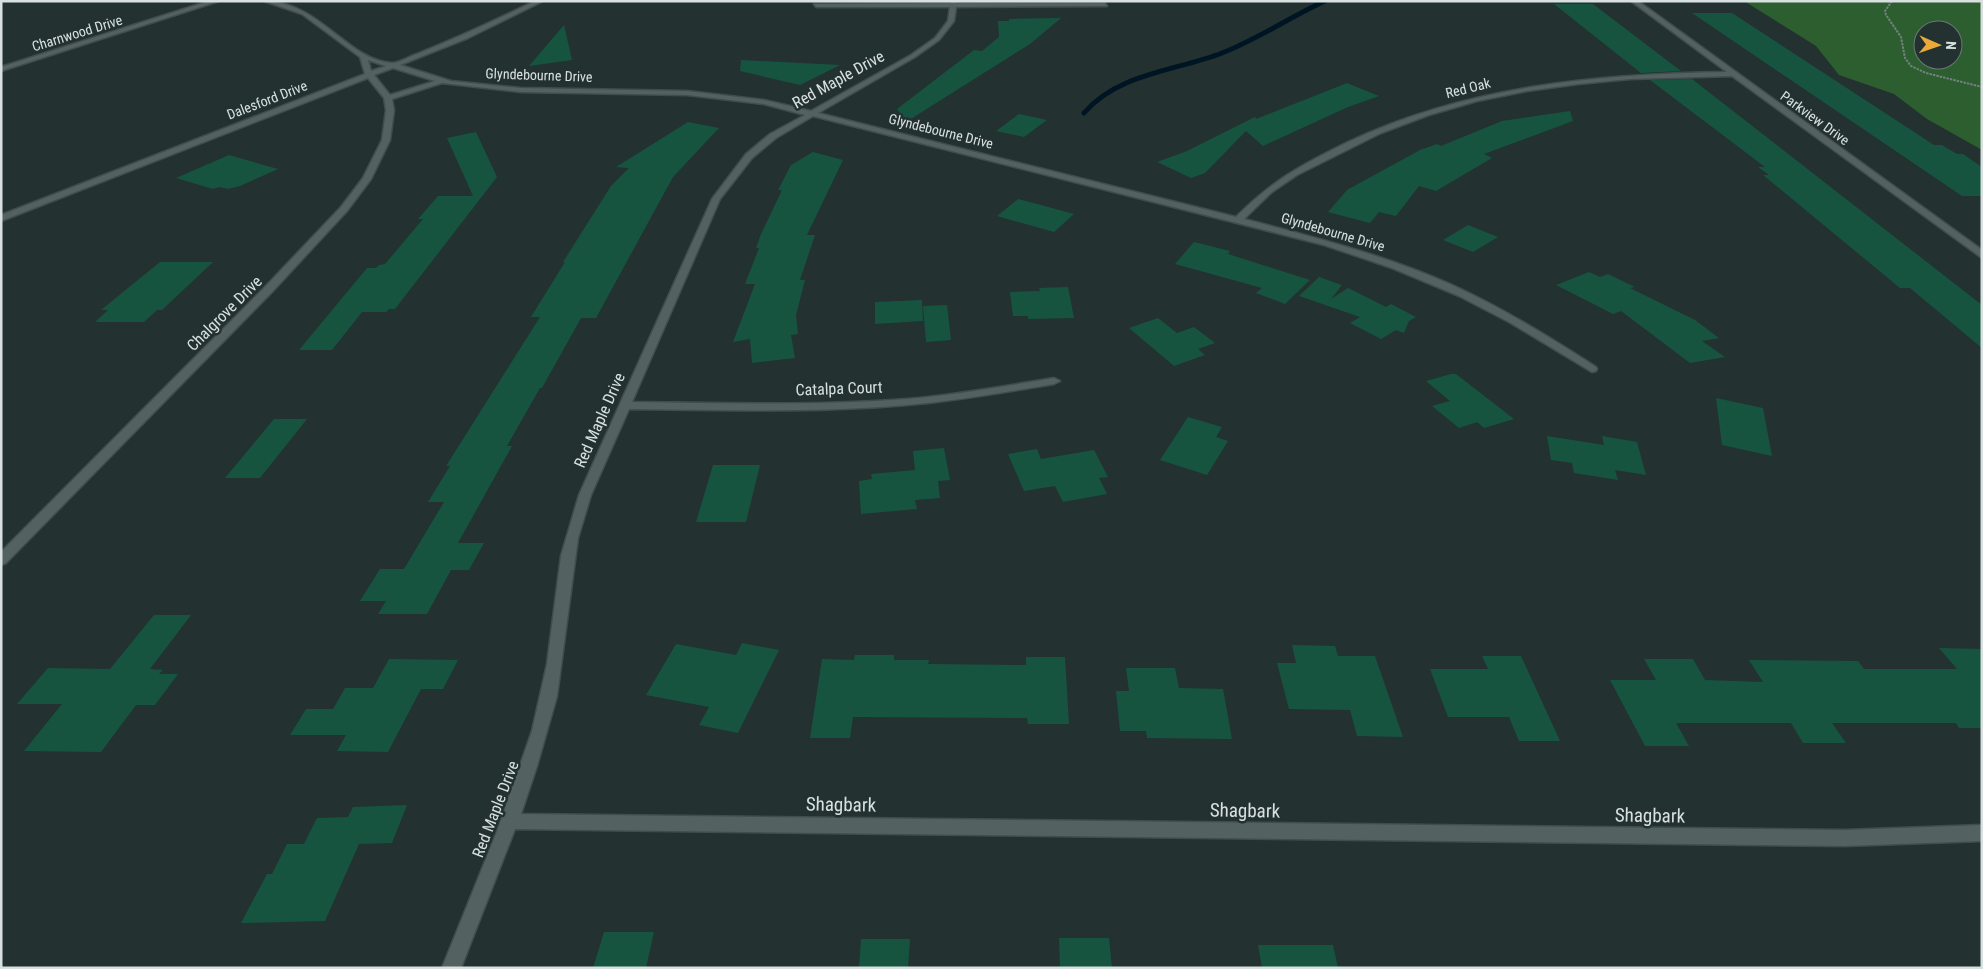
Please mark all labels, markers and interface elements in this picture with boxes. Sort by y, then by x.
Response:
street label: Charnwood Drive [30,12,125,54]
north arrow [1913,20,1963,70]
text: N [1943,41,1959,50]
street label: Red Maple Drive [789,46,887,112]
street label: Glyndebourne Drive [485,65,593,85]
street label: Red Oak [1444,75,1493,101]
street label: Dalesford Drive [225,77,310,123]
street label: Parkview Drive [1778,88,1853,149]
street label: Glyndebourne Drive [887,110,995,152]
street label: Glyndebourne Drive [1279,210,1387,255]
street label: Chalgrove Drive [183,272,266,355]
street label: Red Maple Drive [570,370,629,471]
street label: Catalpa Court [795,377,883,400]
street label: Red Maple Drive [468,758,523,860]
street label: Shagbark [806,792,877,817]
street label: Shagbark [1210,798,1281,823]
street label: Shagbark [1615,803,1686,828]

